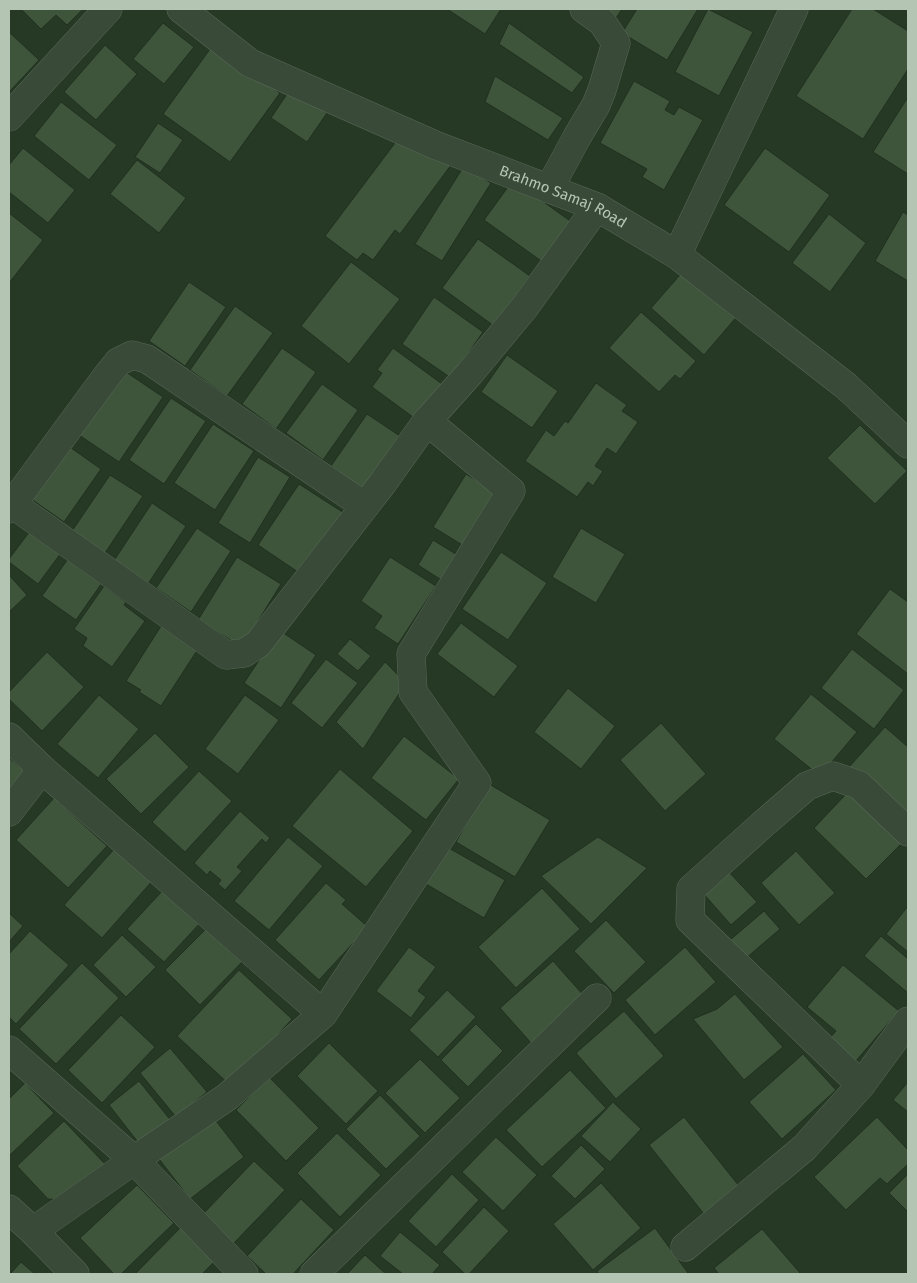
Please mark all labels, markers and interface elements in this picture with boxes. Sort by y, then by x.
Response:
street label: Brahmo Samaj Road [497,161,630,232]

